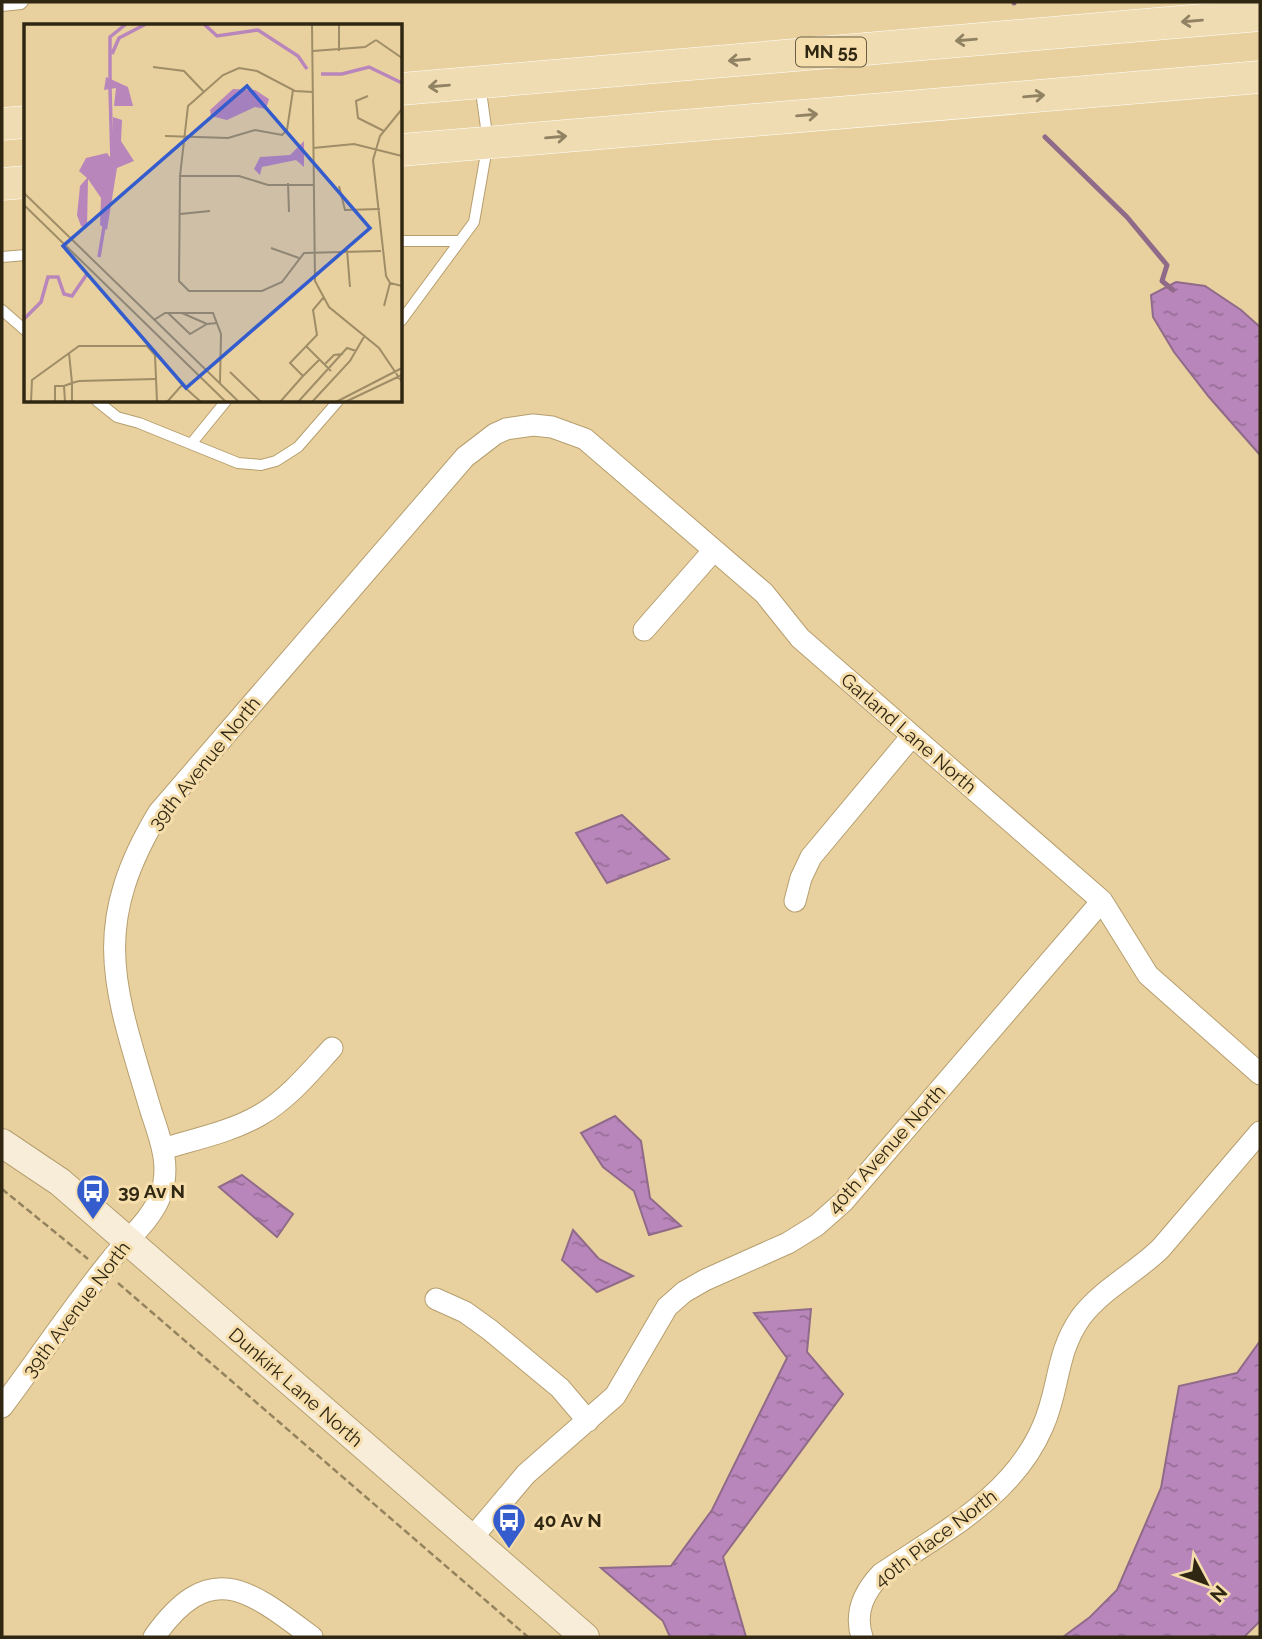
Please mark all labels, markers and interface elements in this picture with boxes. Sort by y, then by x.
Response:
one-way arrow [1181,15,1204,28]
inset map [24,24,402,402]
one-way arrow [955,34,977,47]
road number: MN 55 [796,38,866,66]
one-way arrow [728,54,751,67]
one-way arrow [428,80,451,93]
one-way arrow [1022,89,1045,102]
one-way arrow [795,108,818,121]
one-way arrow [544,130,567,143]
street label: Garland Lane North [837,668,981,798]
street label: 39th Avenue North [144,692,264,834]
street label: 40th Avenue North [823,1080,949,1218]
bus stop icon: 39 Av N [74,1172,112,1221]
place label: 39 Av N [118,1180,185,1202]
street label: 39th Avenue North [18,1237,134,1381]
street label: Dunkirk Lane North [225,1323,367,1451]
street label: 40th Place North [869,1485,1001,1591]
bus stop icon: 40 Av N [490,1501,528,1550]
place label: 40 Av N [534,1509,602,1531]
north arrow [1171,1548,1241,1618]
text: N [1206,1581,1232,1607]

